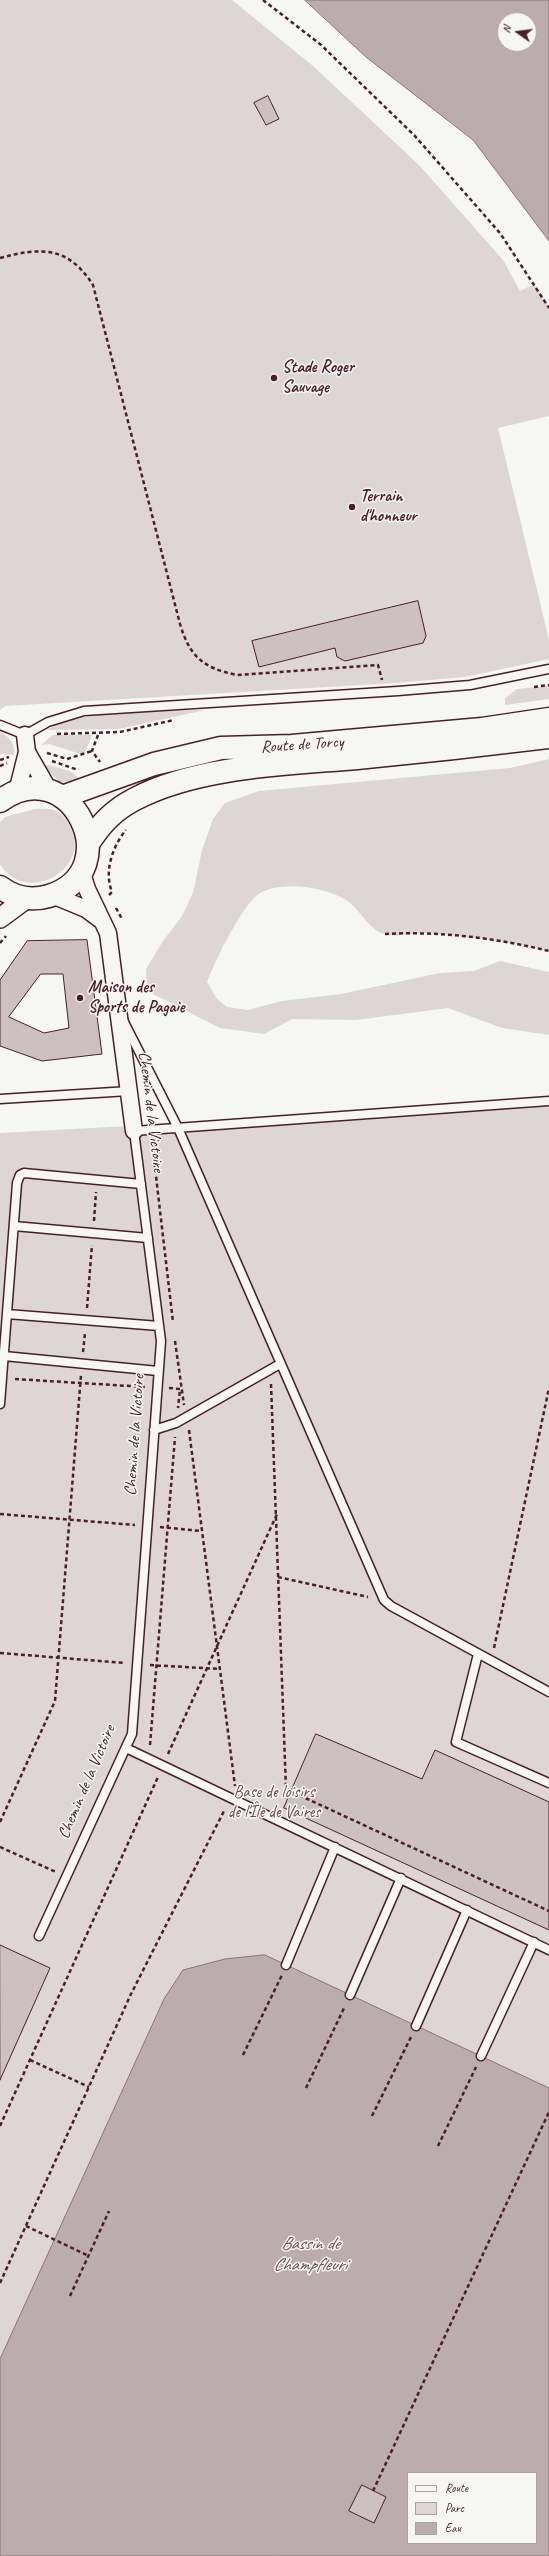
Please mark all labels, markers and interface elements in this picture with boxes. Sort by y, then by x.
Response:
north arrow [497,12,537,52]
text: N [499,24,514,34]
place label: Stade Roger Sauvage [282,358,354,398]
marker: Stade Roger Sauvage [269,373,279,383]
place label: Terrain d'honneur [360,487,417,527]
marker: Terrain d'honneur [347,502,357,512]
street label: Route de Torcy [260,732,344,758]
place label: Maison des Sports de Pagaie [88,978,184,1018]
marker: Maison des Sports de Pagaie [75,993,85,1003]
street label: Chemin de la Victoire [133,1050,169,1174]
street label: Chemin de la Victoire [121,1374,149,1496]
street label: Chemin de la Victoire [54,1722,120,1842]
park label: Base de loisirs de l'Île de Vaires [228,1783,320,1823]
water label: Bassin de Champfleuri [273,2233,347,2276]
legend [407,2472,537,2544]
text: Route [445,2480,468,2496]
text: Parc [445,2500,464,2516]
text: Eau [445,2520,461,2536]

